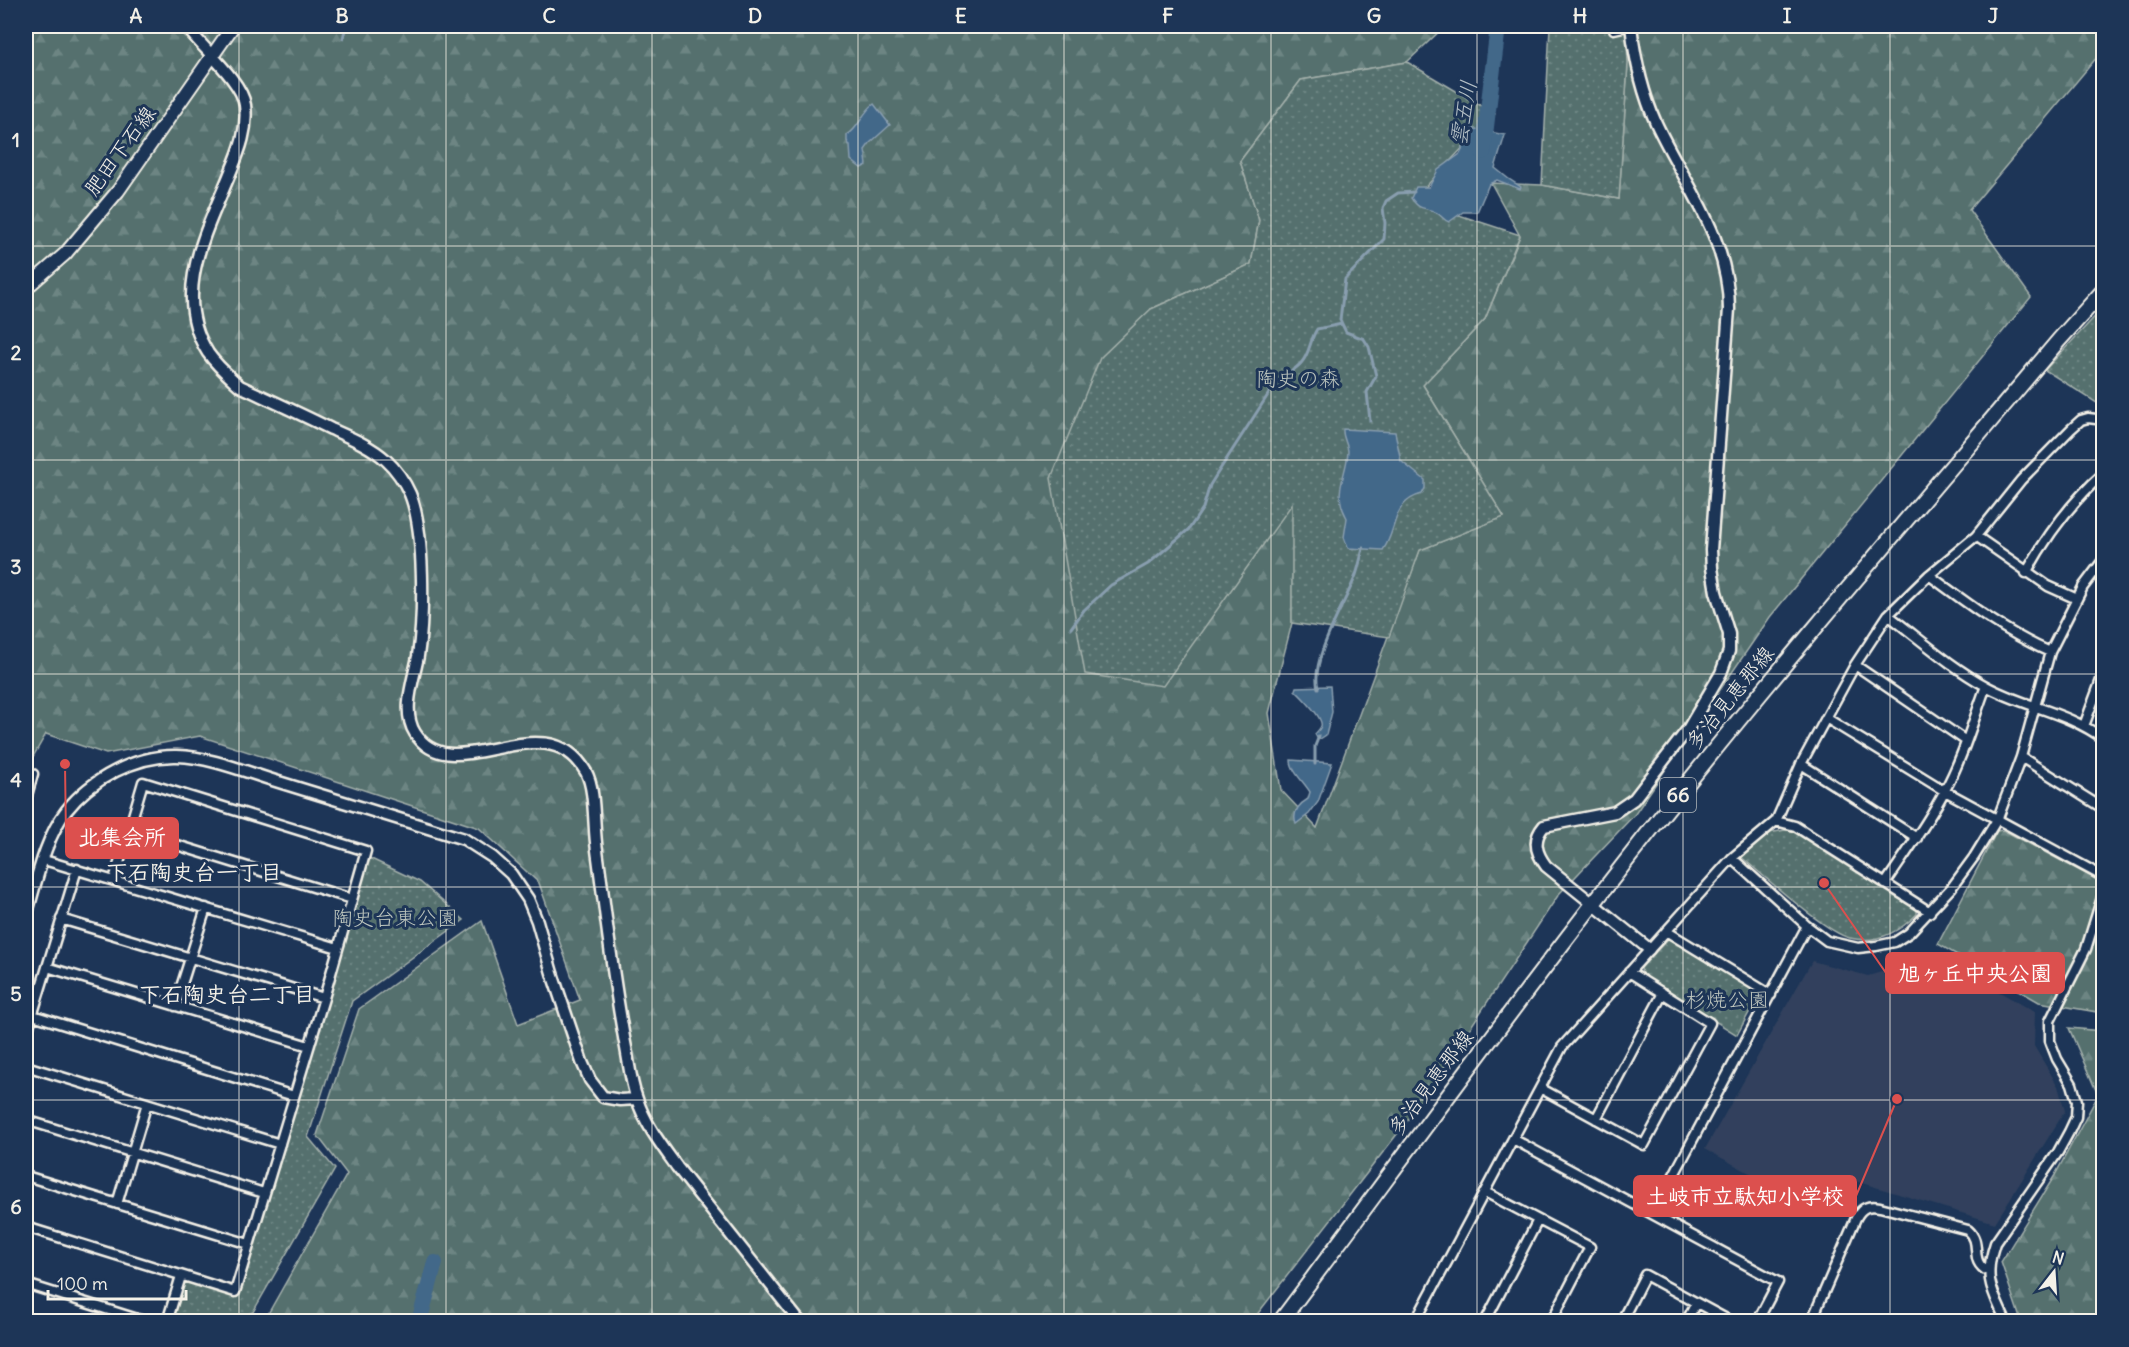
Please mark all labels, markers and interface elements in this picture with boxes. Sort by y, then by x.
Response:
text: A [130,3,143,28]
text: B [335,3,349,28]
text: C [542,3,556,28]
text: D [748,3,762,28]
text: E [955,3,967,28]
text: F [1162,3,1174,28]
text: G [1367,3,1381,28]
text: H [1573,3,1587,28]
text: I [1783,3,1792,28]
text: J [1988,3,1999,28]
water label: 雲五川 [1443,78,1483,148]
street label: 肥田下石線 [78,100,161,201]
text: 1 [12,127,20,152]
text: 2 [11,340,22,365]
park label: 陶史の森 [1256,365,1340,392]
text: 3 [10,554,22,579]
street label: 多治見恵那線 [1679,640,1780,755]
text: 4 [10,767,22,792]
road number: 66 [1660,778,1696,812]
callout: 北集会所 [66,818,178,858]
text: 北集会所 [78,823,166,851]
district label: 下石陶史台一丁目 [106,858,282,886]
park label: 陶史台東公園 [332,904,458,931]
callout: 旭ヶ丘中央公園 [1886,953,2064,993]
text: 旭ヶ丘中央公園 [1898,959,2052,987]
district label: 下石陶史台二丁目 [139,980,315,1008]
text: 5 [10,981,22,1006]
park label: 杉焼公園 [1685,986,1769,1013]
street label: 多治見恵那線 [1382,1024,1479,1141]
callout: 土岐市立駄知小学校 [1634,1176,1856,1216]
text: 土岐市立駄知小学校 [1646,1182,1844,1210]
text: 6 [10,1194,22,1219]
north arrow [2024,1242,2084,1302]
text: N [2050,1246,2067,1269]
scale bar [48,1263,186,1301]
text: 100 m [57,1272,108,1295]

